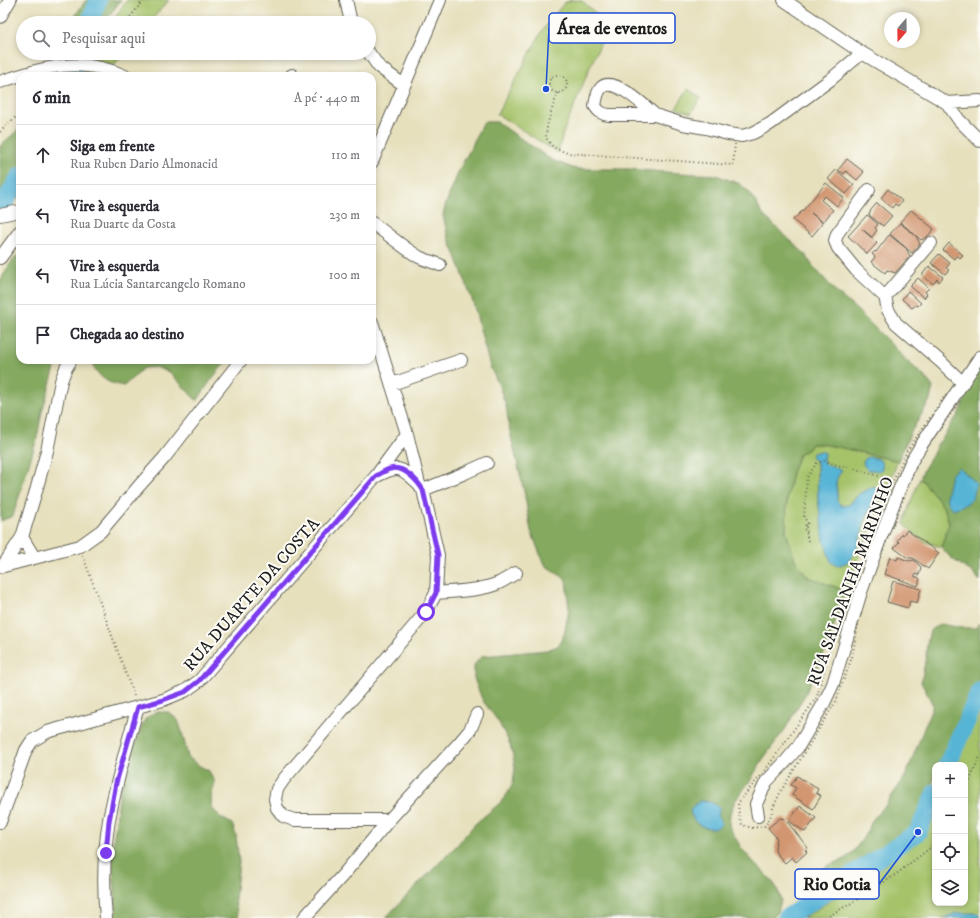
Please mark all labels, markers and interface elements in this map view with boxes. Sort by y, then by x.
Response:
north arrow [884,12,920,48]
callout: Área de eventos [549,13,675,43]
search box [16,16,376,60]
text: Área de eventos [556,17,667,40]
icon: search [30,27,52,49]
text: Pesquisar aqui [62,29,145,48]
text: 6 min [32,87,71,109]
text: A pé · 440 m [294,90,360,106]
text: Siga em frente [70,137,155,156]
icon: ahead [32,144,54,166]
text: 110 m [331,147,360,163]
text: Rua Ruben Dario Almonacid [70,156,218,172]
text: Vire à esquerda [70,197,159,216]
icon: left [32,204,54,226]
text: 230 m [329,207,360,223]
text: Rua Duarte da Costa [70,216,176,232]
text: Vire à esquerda [70,257,159,276]
icon: left [32,264,54,286]
text: 100 m [329,267,360,283]
text: Rua Lúcia Santarcangelo Romano [70,276,246,292]
icon: arrive [32,324,54,346]
text: Chegada ao destino [70,325,184,344]
street label: RUA SALDANHA MARINHO [803,474,899,689]
street label: RUA DUARTE DA COSTA [179,513,325,676]
route start [417,603,435,621]
map controls [932,762,968,906]
button: + [932,762,968,798]
button: − [932,798,968,834]
button: locate [932,834,968,870]
route end [97,844,115,862]
callout: Rio Cotia [795,869,879,899]
button: layers [932,870,968,906]
text: Rio Cotia [803,874,871,896]

